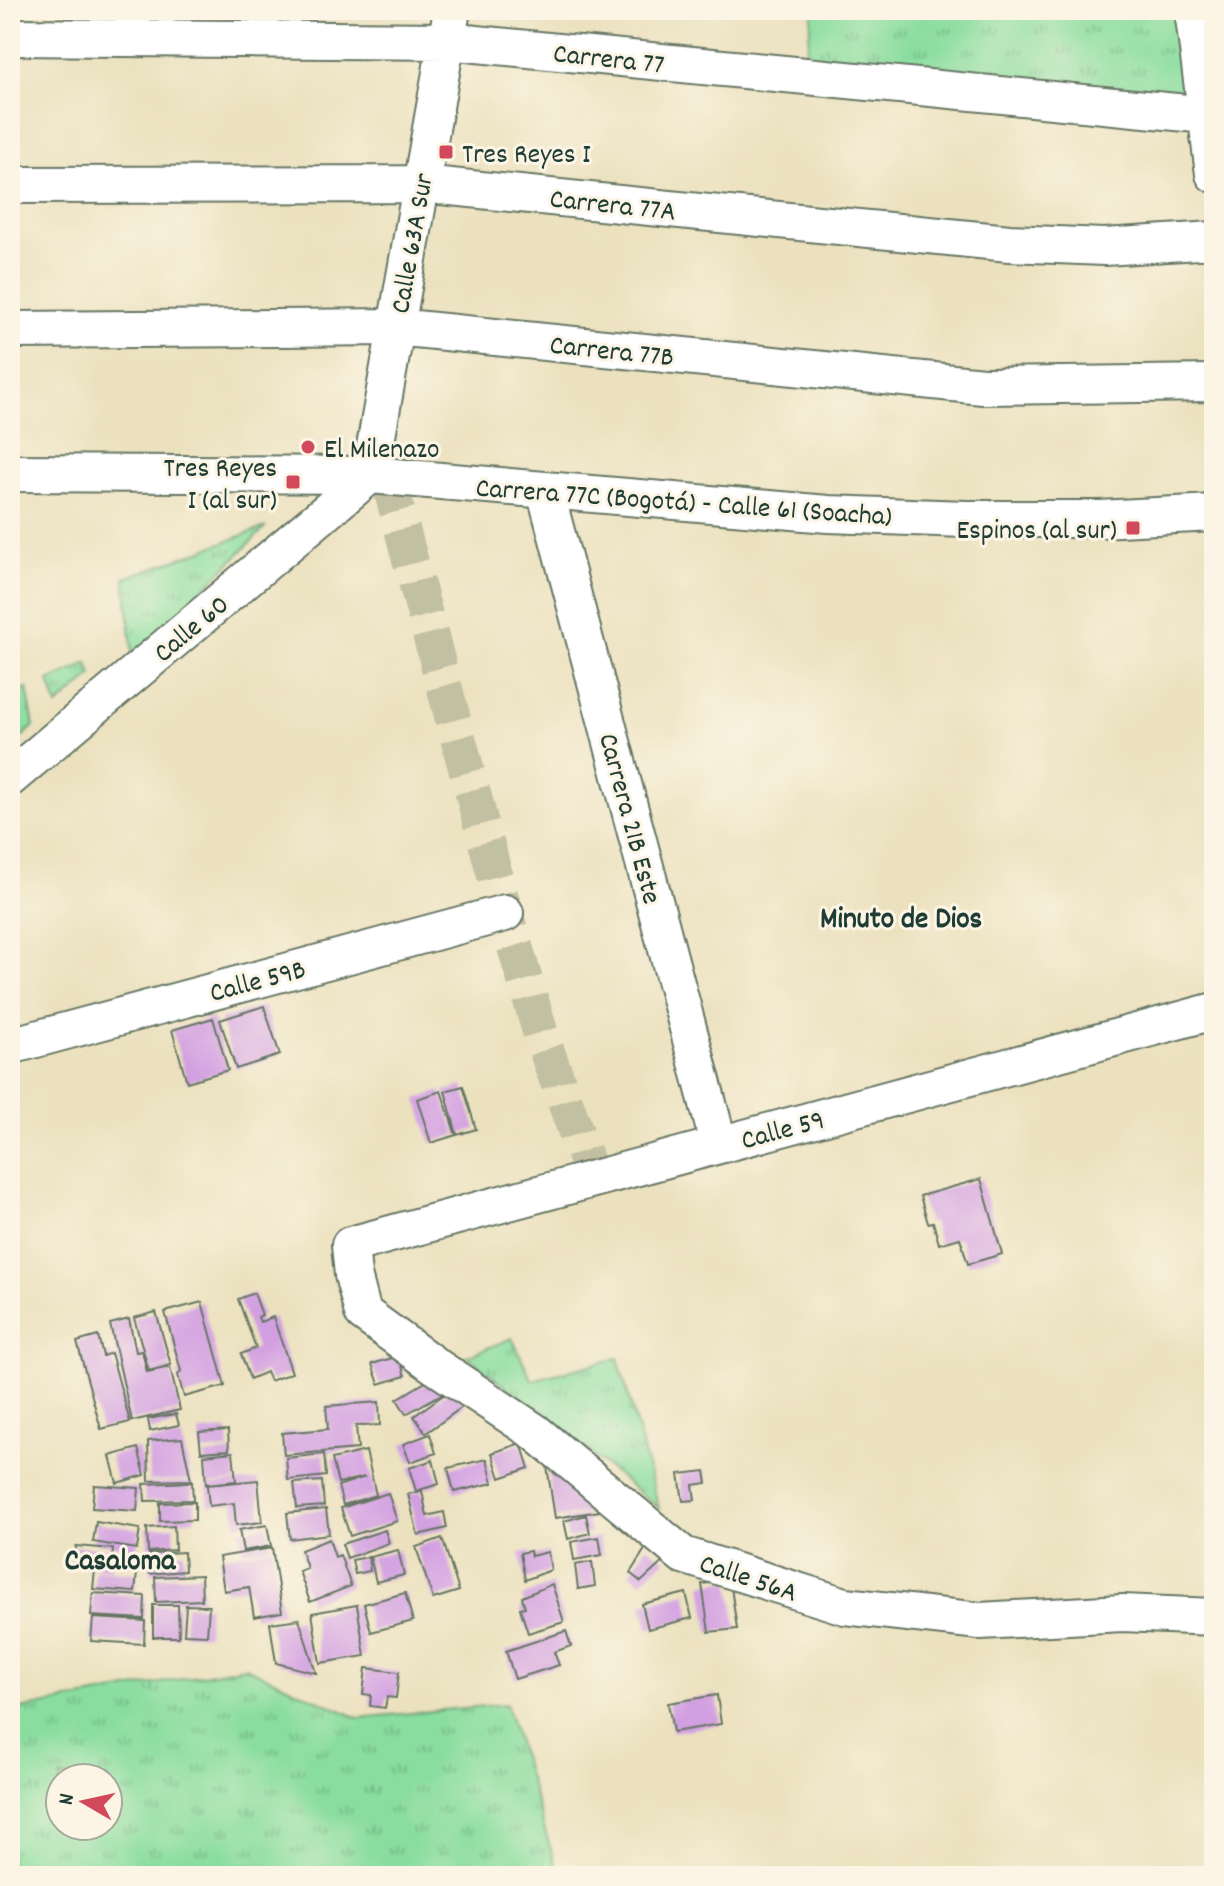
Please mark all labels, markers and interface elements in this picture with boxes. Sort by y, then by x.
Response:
street label: Carrera 77 [551,36,666,88]
place label: Tres Reyes I [462,137,591,177]
marker: Tres Reyes I [437,143,455,161]
street label: Calle 63A Sur [383,170,447,317]
street label: Carrera 77A [547,181,678,234]
street label: Carrera 77B [547,328,676,380]
place label: El Milenazo [324,432,439,472]
marker: El Milenazo [299,438,317,456]
place label: Tres Reyes I (al sur) [163,451,277,523]
street label: Carrera 77C (Bogotá) - Calle 61 (Soacha) [474,470,893,539]
marker: Tres Reyes I (al sur) [284,473,302,491]
place label: Espinos (al sur) [956,513,1117,553]
marker: Espinos (al sur) [1124,519,1142,537]
street label: Calle 60 [147,587,240,674]
street label: Carrera 21B Este [585,730,669,909]
district label: Minuto de Dios [820,900,982,943]
street label: Calle 59B [206,952,311,1016]
street label: Calle 59 [737,1103,829,1163]
district label: Casaloma [65,1542,176,1585]
street label: Calle 56A [693,1546,802,1615]
north arrow [44,1762,124,1842]
text: N [52,1792,84,1807]

